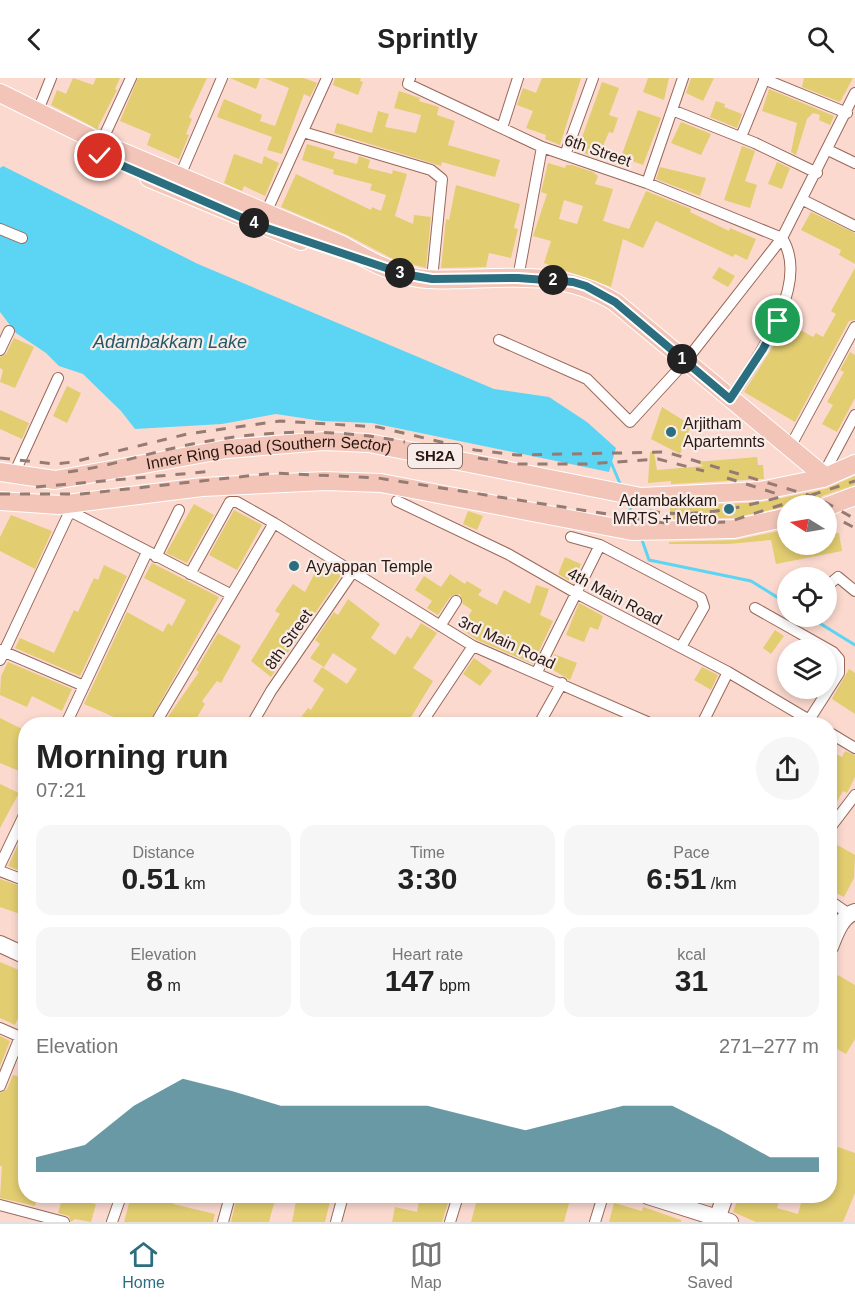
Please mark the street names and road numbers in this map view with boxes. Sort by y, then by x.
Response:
street label: 6th Street [562,131,634,170]
street label: Inner Ring Road (Southern Sector) [145,433,393,472]
road number: SH2A [408,444,462,468]
street label: 4th Main Road [565,565,665,628]
street label: 8th Street [262,606,316,673]
street label: 3rd Main Road [456,613,558,672]

